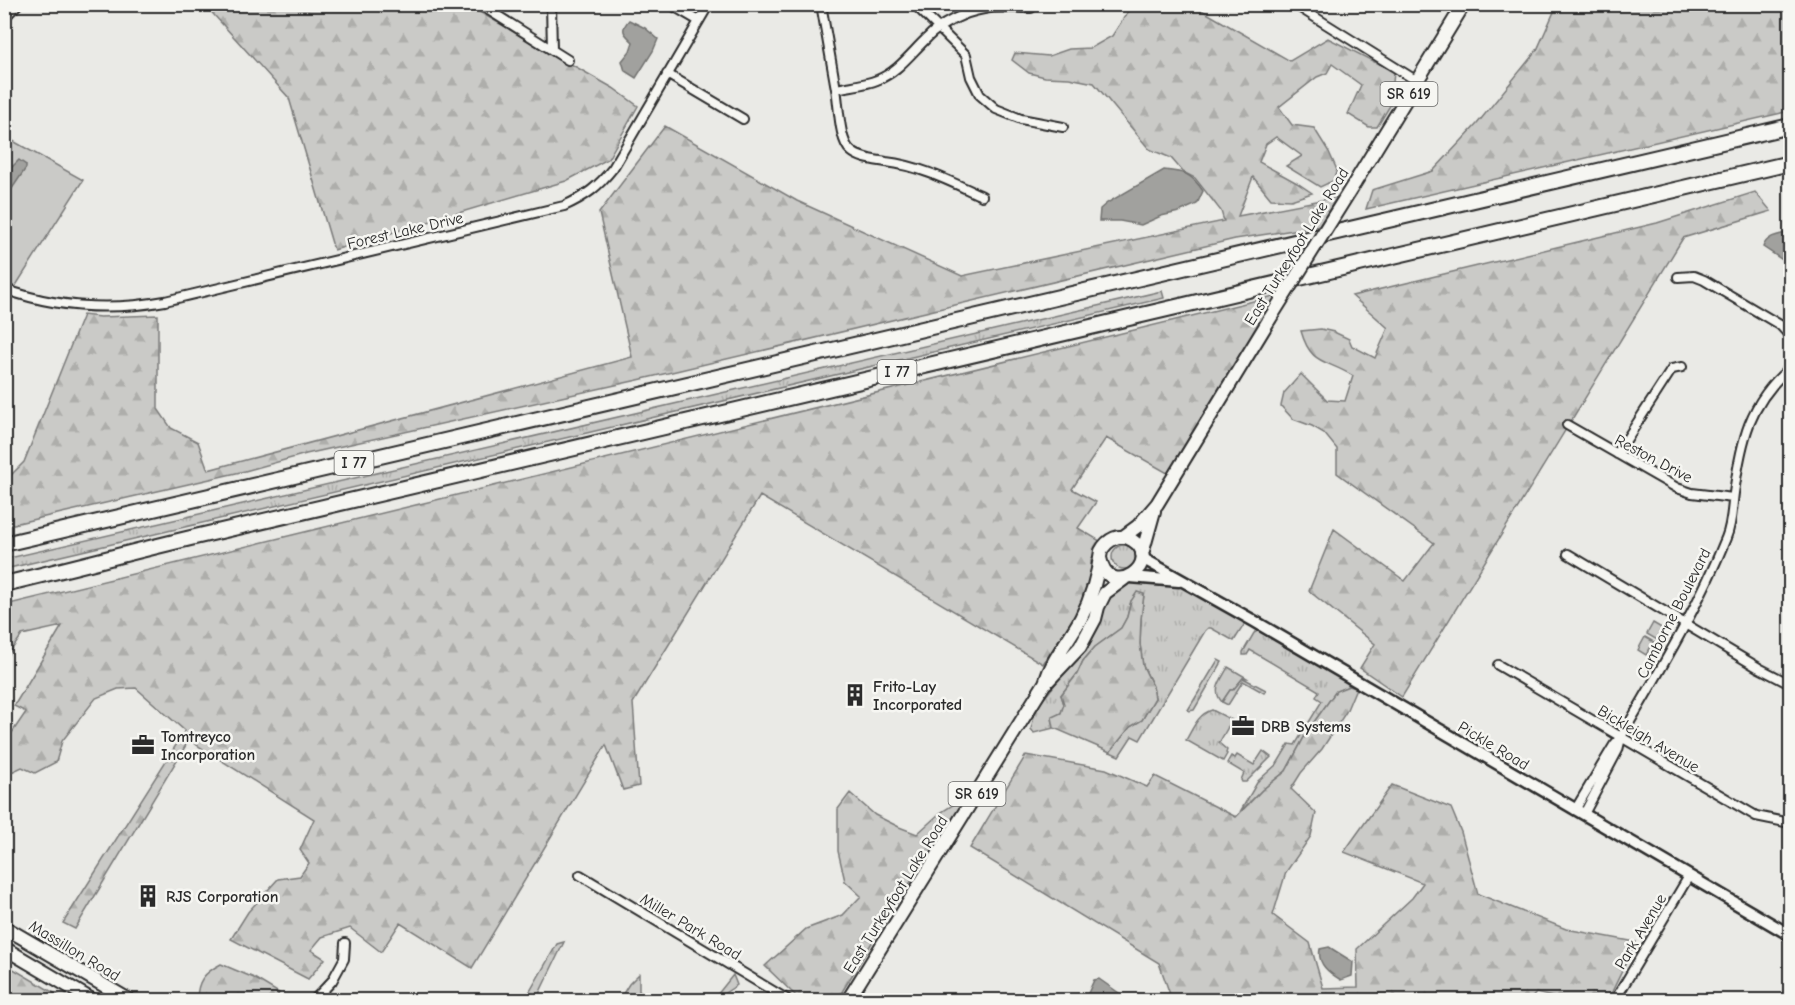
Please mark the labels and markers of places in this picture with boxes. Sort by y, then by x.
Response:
place label: Frito-Lay Incorporated [873,678,962,714]
building icon: Frito-Lay Incorporated [842,682,868,708]
office icon: DRB Systems [1230,713,1256,739]
place label: DRB Systems [1261,718,1351,736]
place label: Tomtreyco Incorporation [161,728,255,764]
office icon: Tomtreyco Incorporation [130,732,156,758]
building icon: RJS Corporation [135,883,161,909]
place label: RJS Corporation [166,888,278,906]

